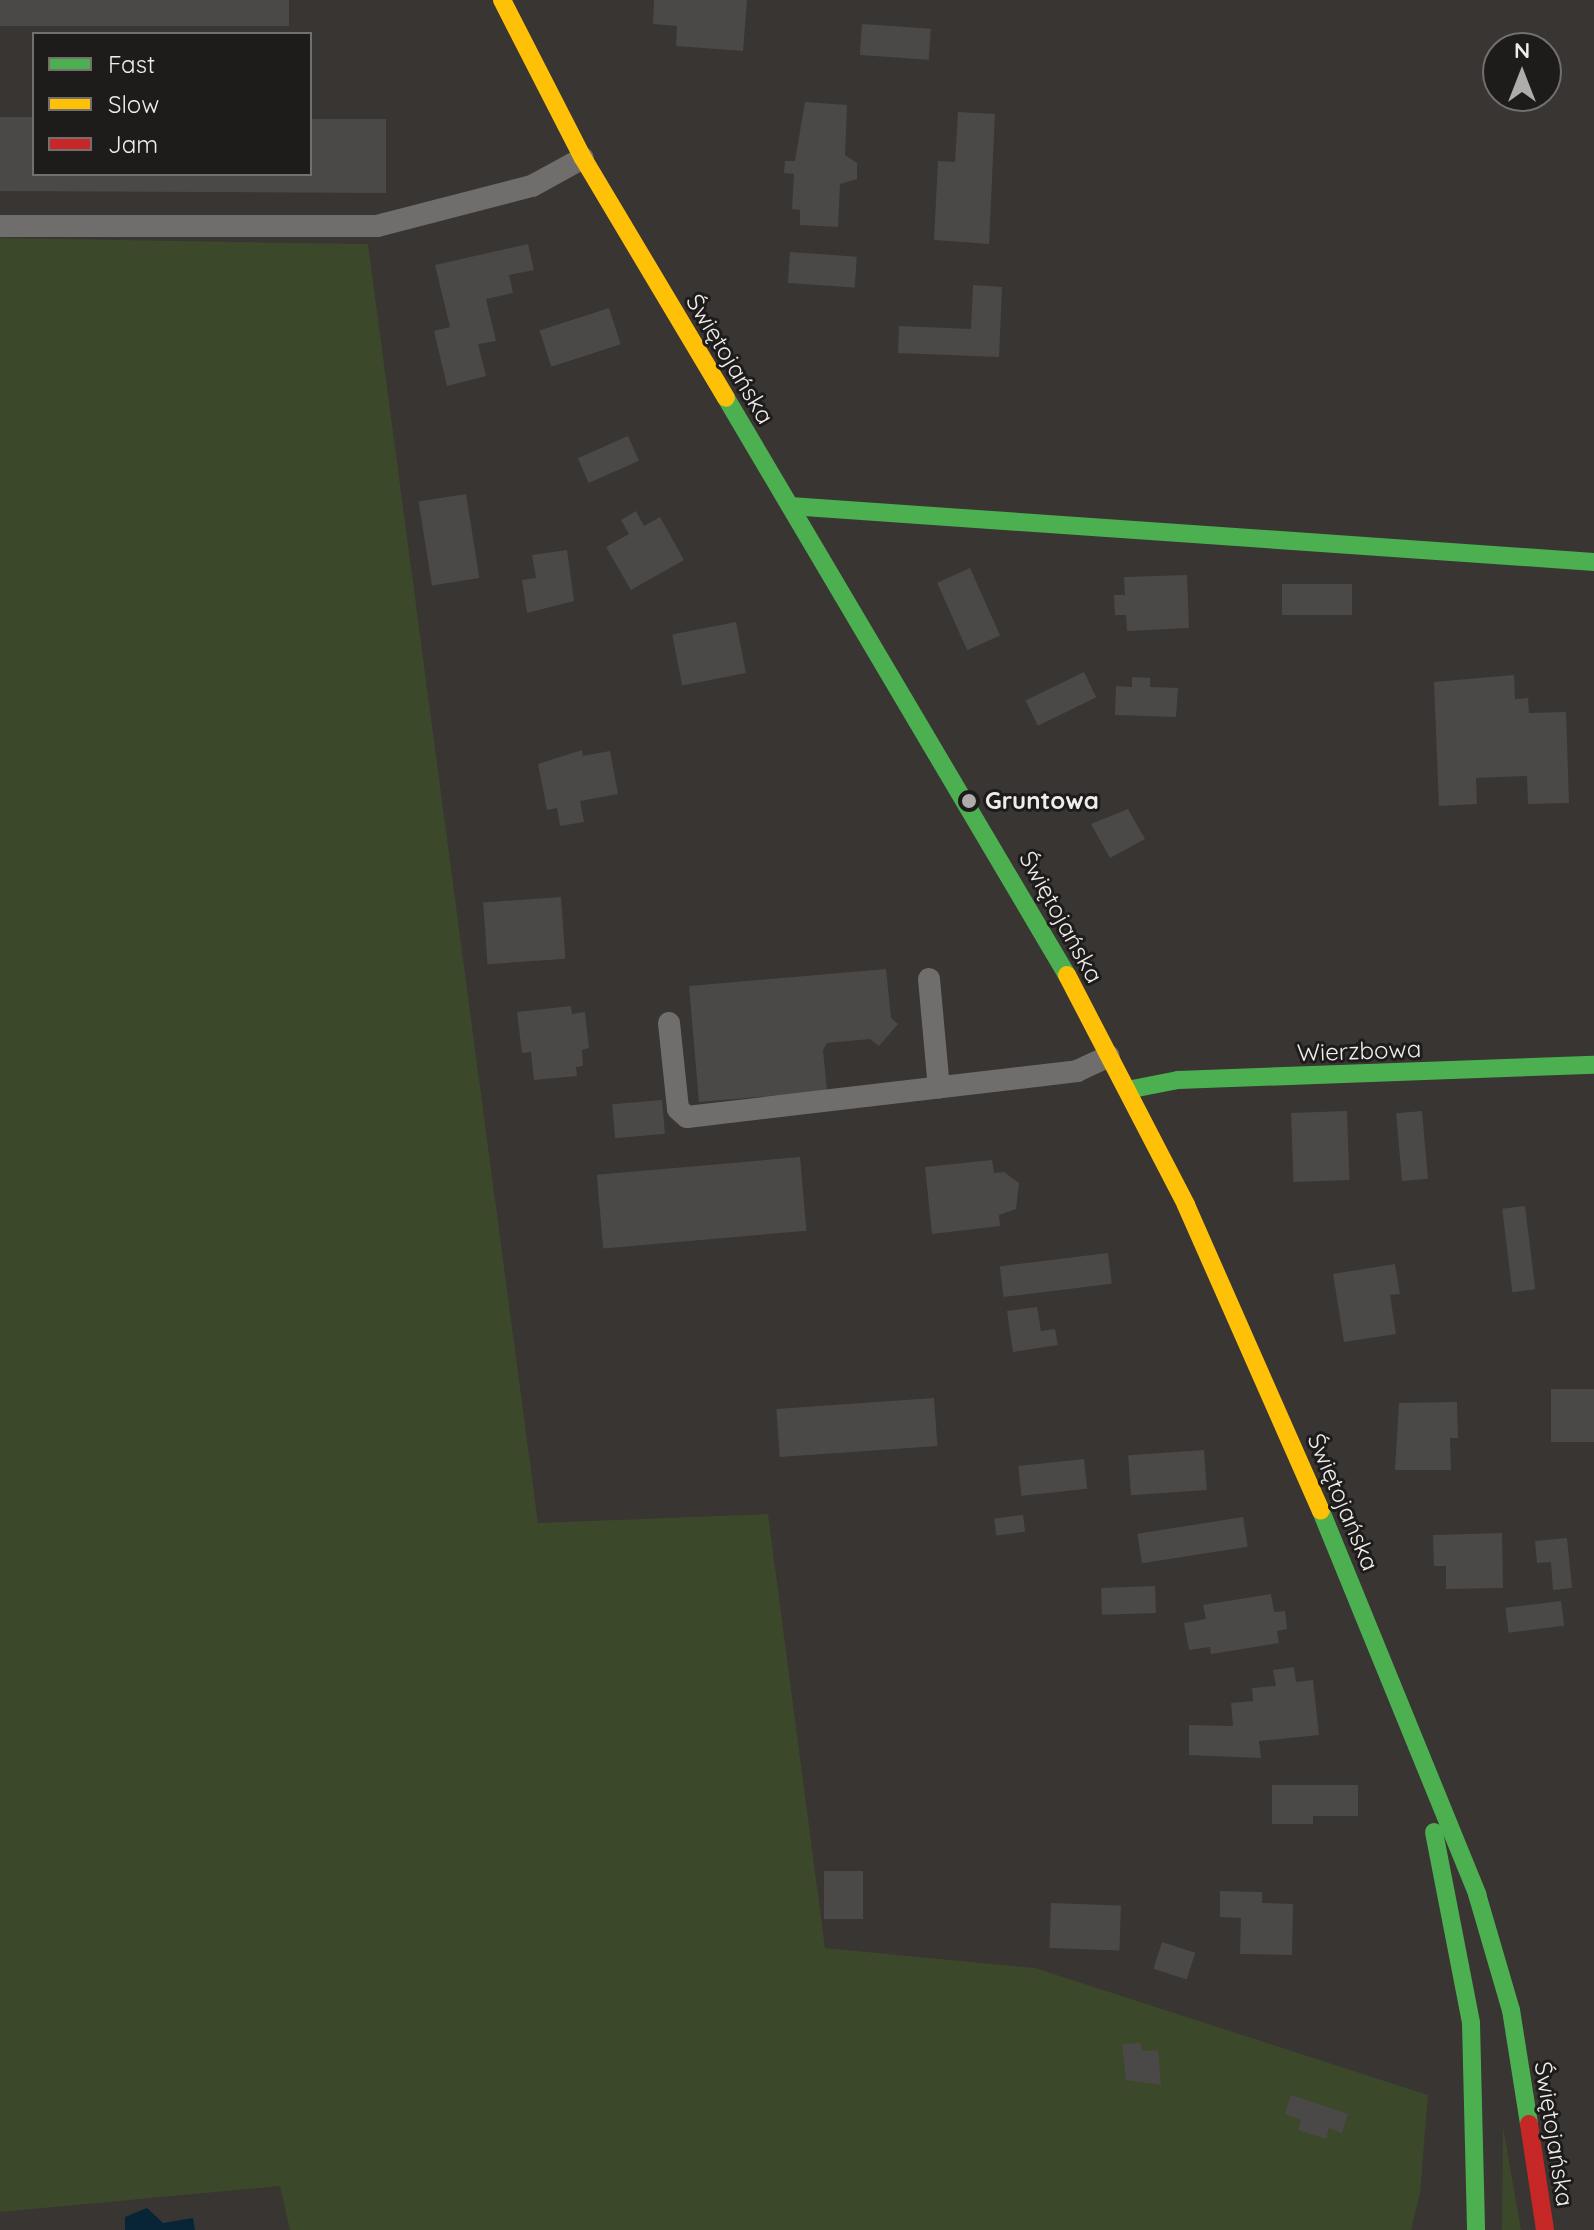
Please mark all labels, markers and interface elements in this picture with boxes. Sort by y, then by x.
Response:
legend [32,32,312,176]
north arrow [1482,32,1562,112]
text: N [1514,36,1530,64]
text: Fast [108,49,155,79]
text: Slow [108,89,159,119]
text: Jam [108,129,158,159]
street label: Świętojańska [680,289,780,429]
place label: Gruntowa [985,787,1099,815]
marker: Gruntowa [960,792,978,810]
street label: Świętojańska [1013,846,1109,988]
street label: Wierzbowa [1296,1034,1422,1068]
street label: Świętojańska [1301,1429,1385,1575]
street label: Świętojańska [1528,2060,1580,2208]

